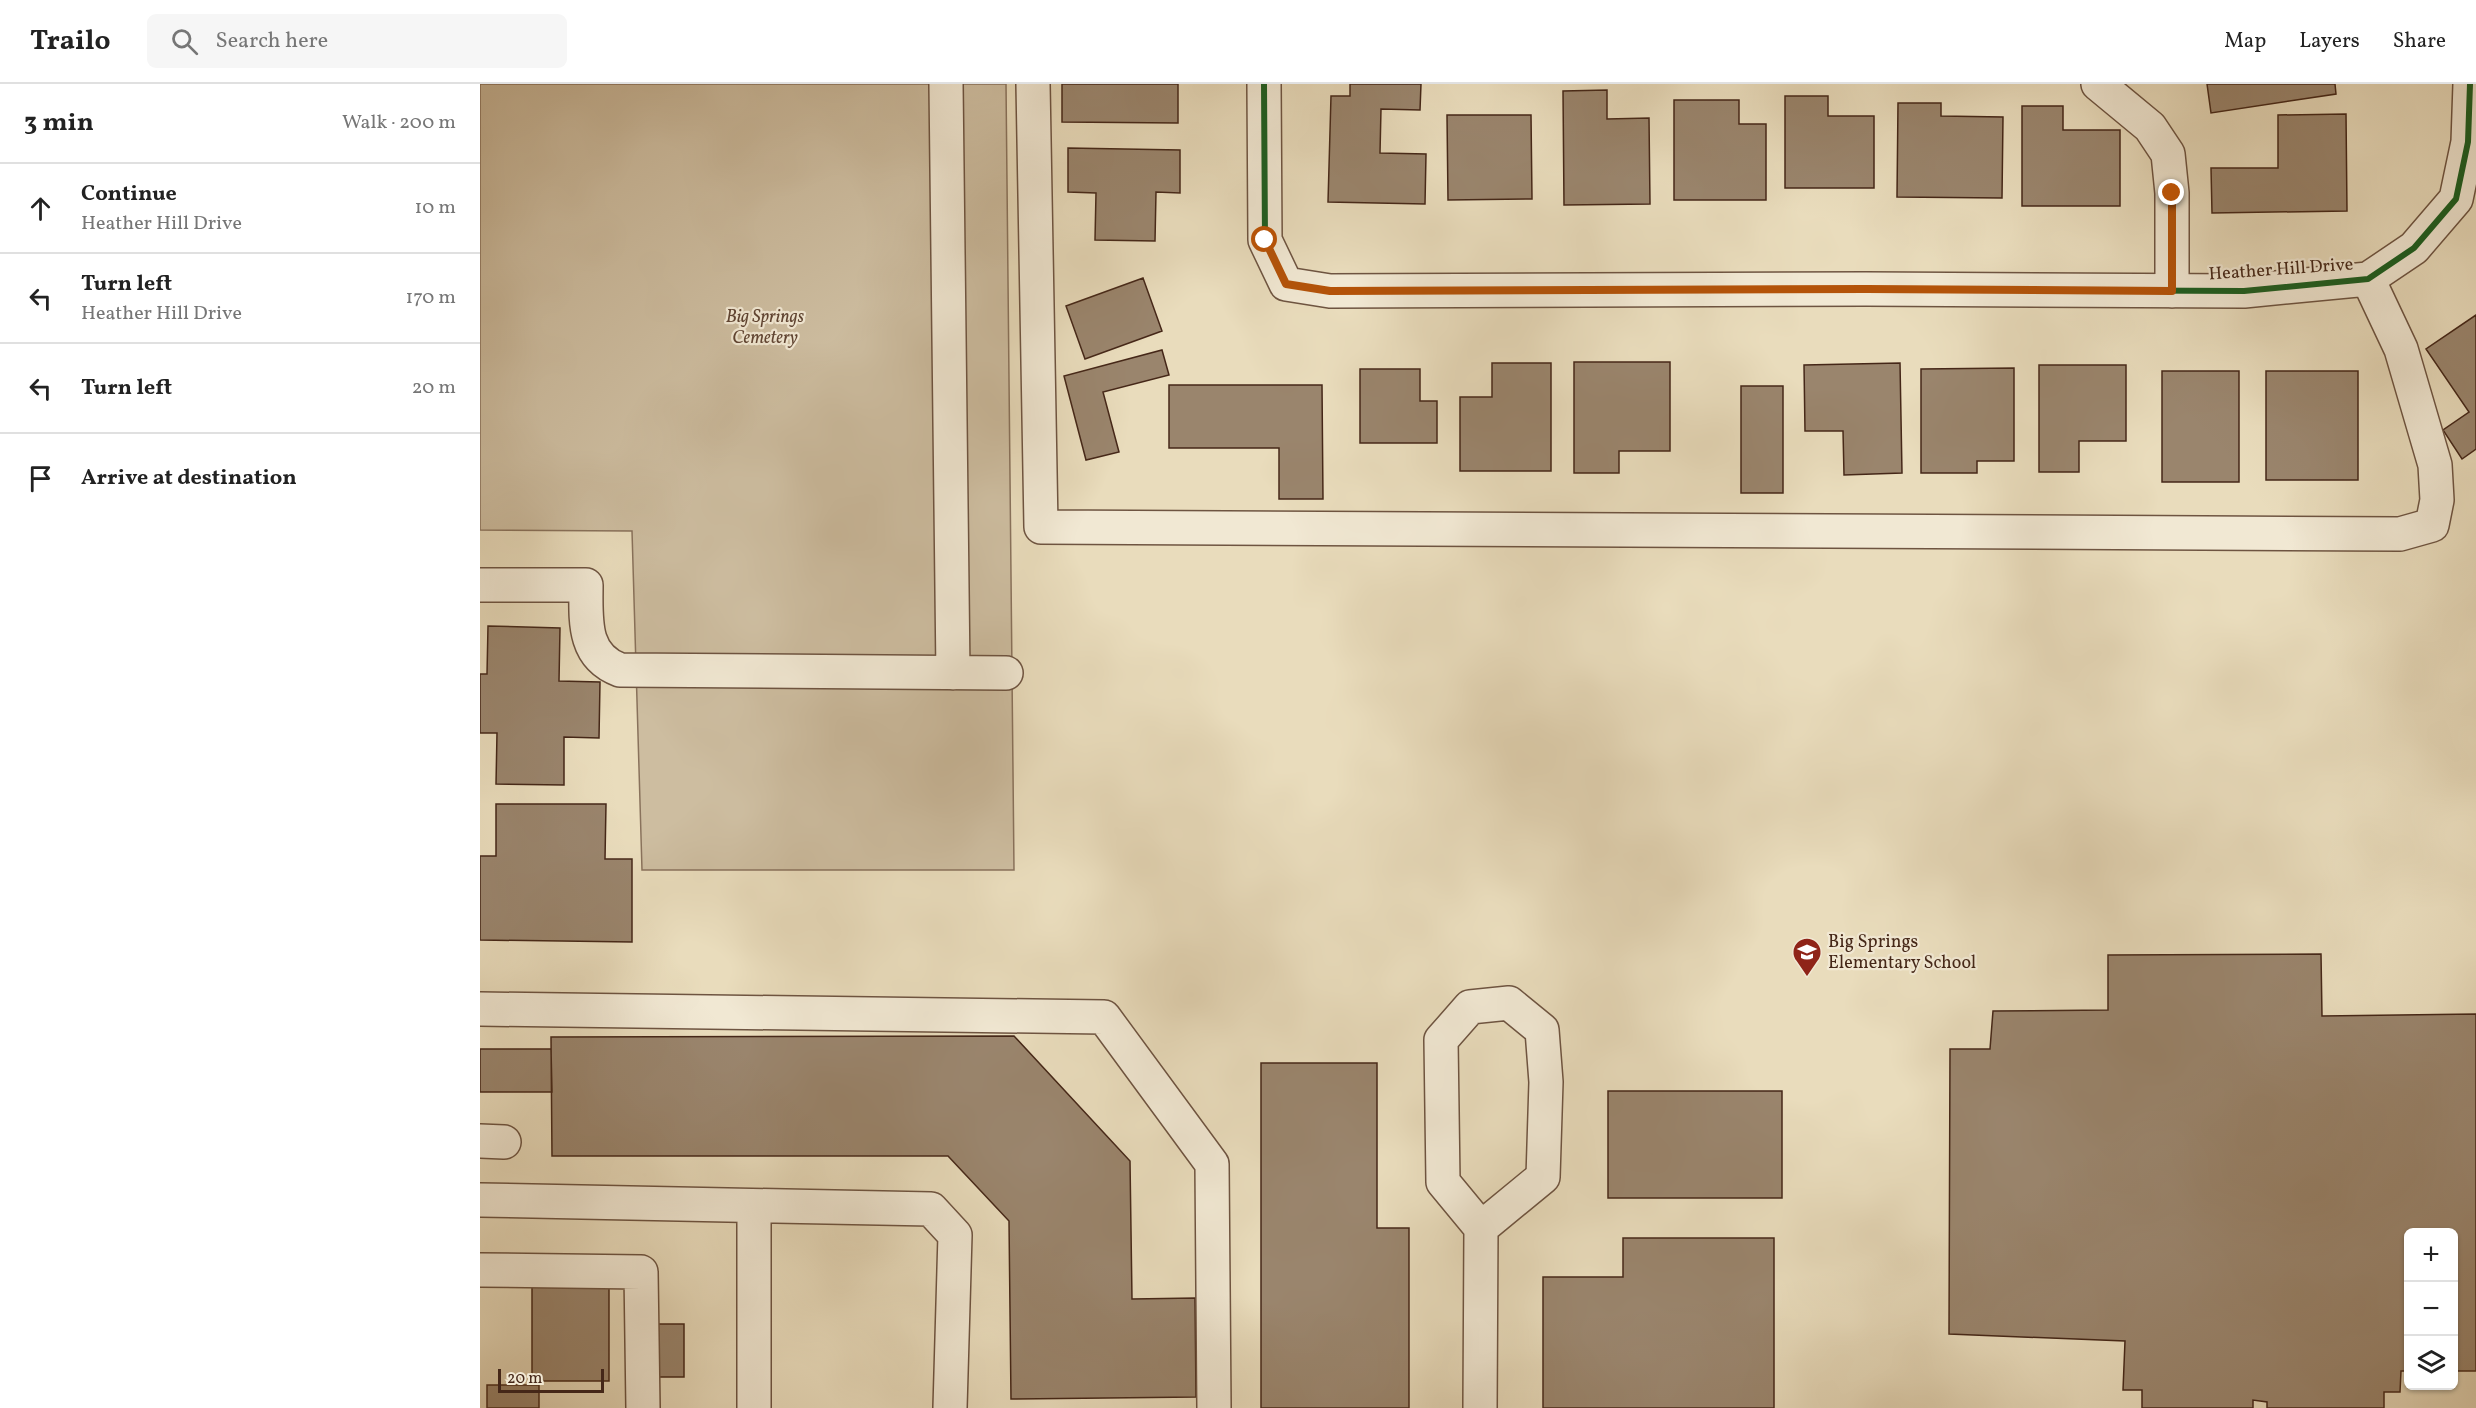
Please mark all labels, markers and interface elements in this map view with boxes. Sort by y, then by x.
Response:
search box [147,14,567,68]
text: Trailo [30,22,111,61]
icon: search [168,25,201,58]
text: Search here [216,26,328,57]
text: Map [2224,27,2266,56]
text: Layers [2299,27,2360,56]
text: Share [2393,27,2446,56]
text: 3 min [24,105,94,141]
text: Walk · 200 m [342,109,456,137]
text: Continue [81,179,177,210]
route end [2158,179,2184,205]
icon: ahead [24,192,57,225]
text: 10 m [415,194,456,222]
text: Heather Hill Drive [81,210,242,238]
route start [1251,226,1277,252]
street label: Heather Hill Drive [2208,252,2354,288]
text: Turn left [81,269,172,300]
icon: left [24,282,57,315]
text: 170 m [406,284,456,312]
text: Heather Hill Drive [81,300,242,328]
park label: Big Springs Cemetery [726,305,805,351]
icon: left [24,372,57,405]
text: Turn left [81,373,172,404]
text: 20 m [412,374,456,402]
icon: arrive [24,462,57,495]
text: Arrive at destination [81,463,297,494]
place label: Big Springs Elementary School [1828,930,1976,976]
school or university icon: Big Springs Elementary School [1791,936,1823,978]
map controls [2404,1228,2458,1390]
button: + [2404,1228,2458,1282]
button: − [2404,1282,2458,1336]
button: layers [2404,1336,2458,1390]
scale bar [498,1366,604,1394]
text: 20 m [507,1368,542,1390]

